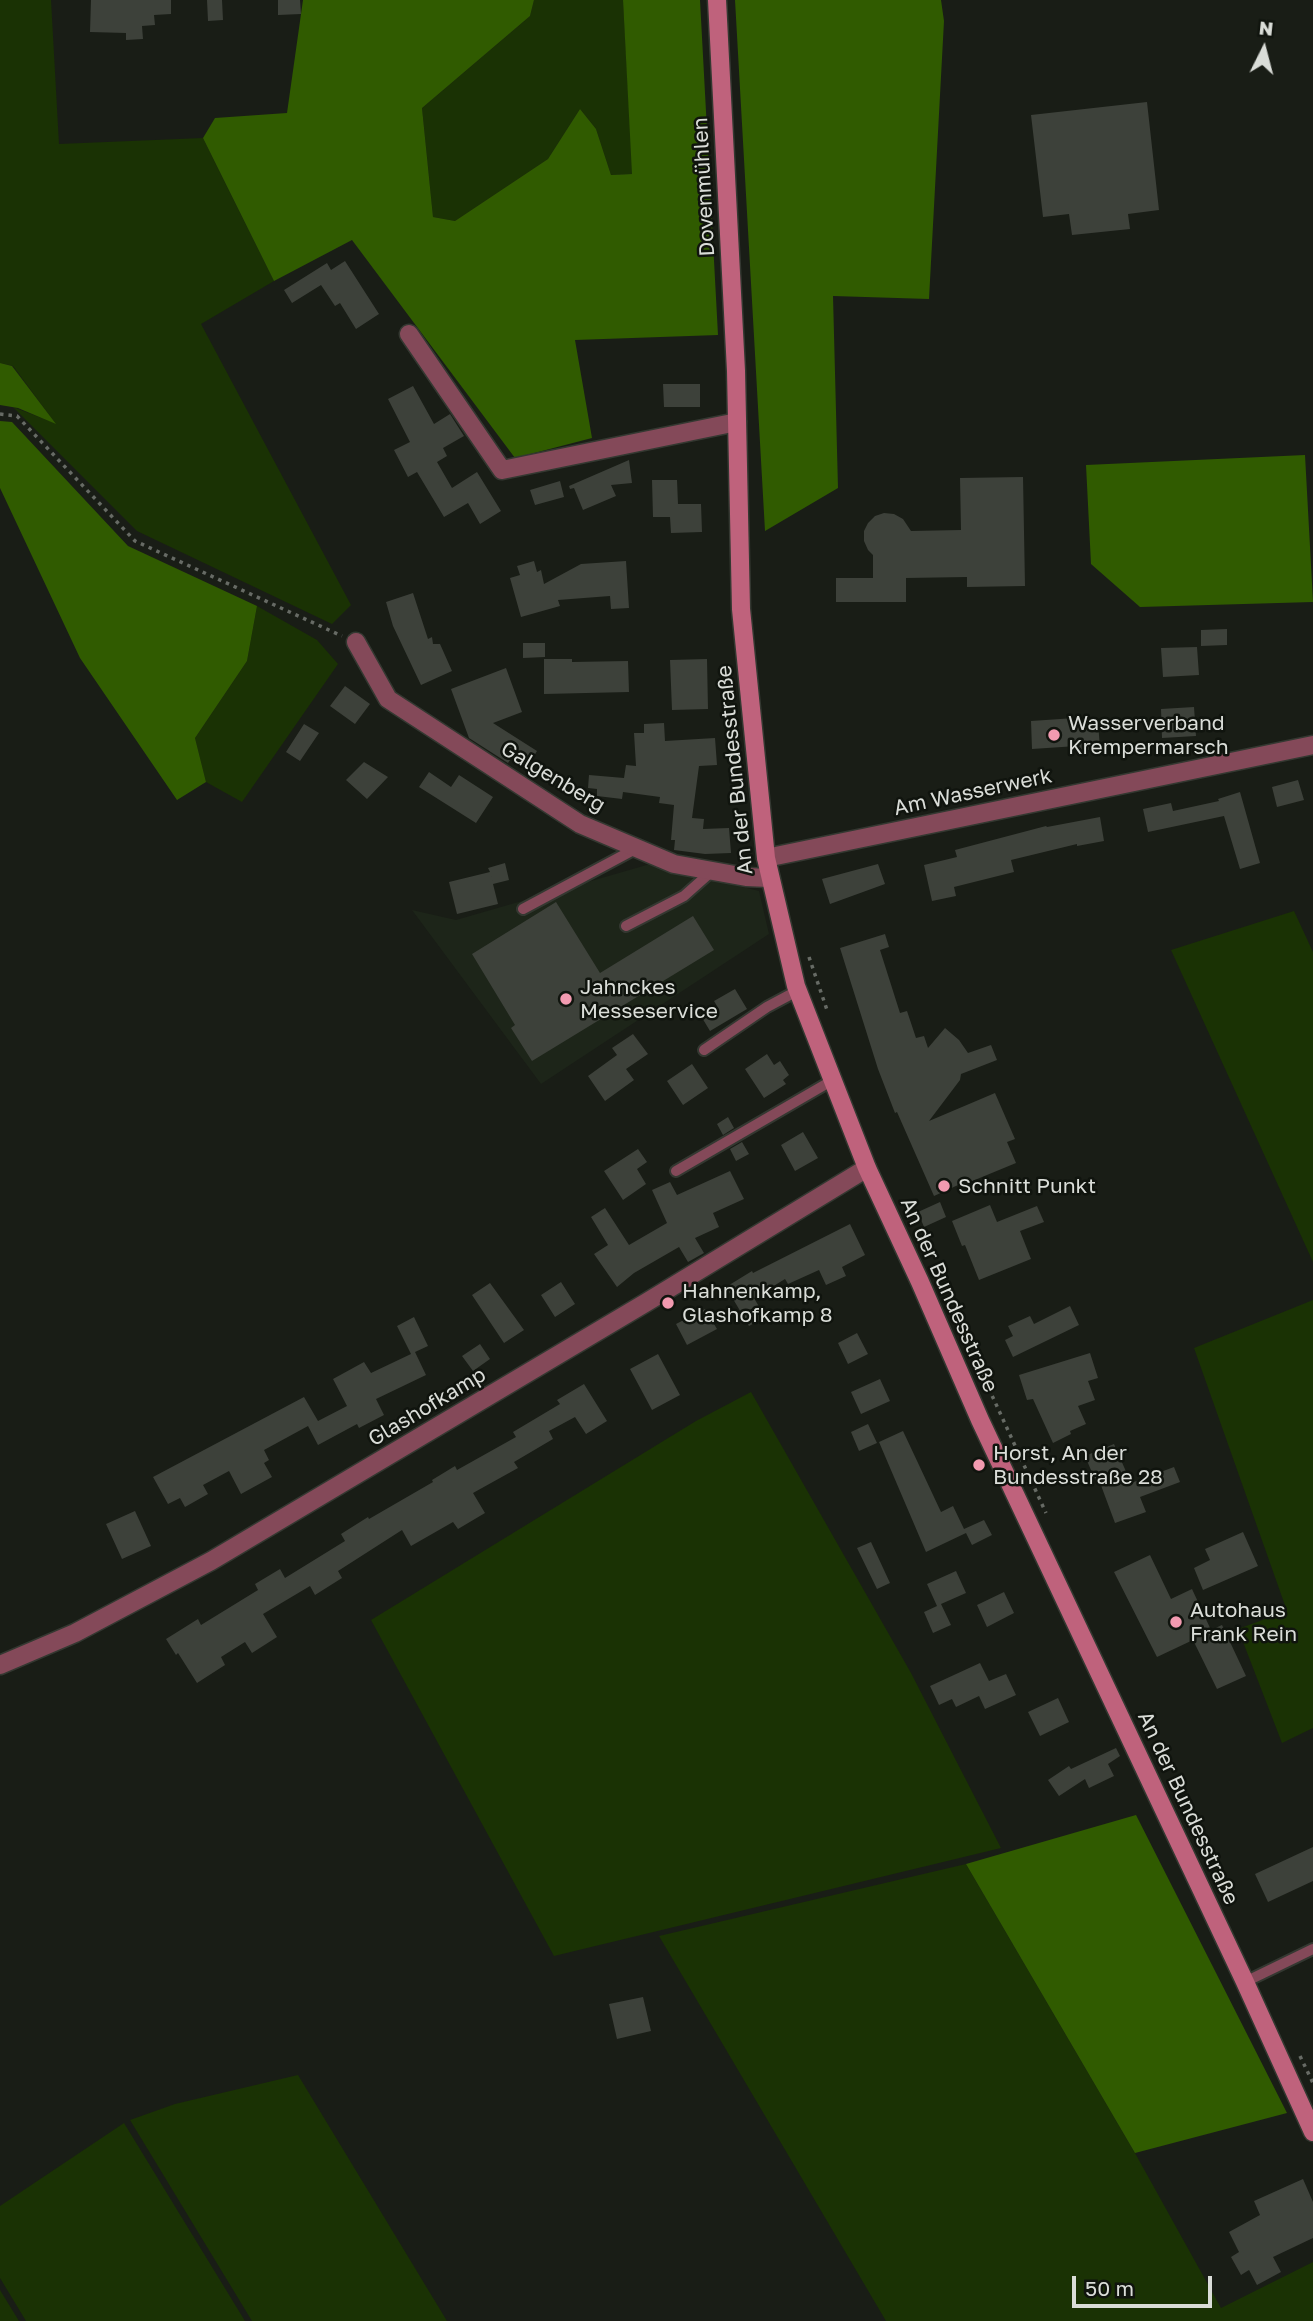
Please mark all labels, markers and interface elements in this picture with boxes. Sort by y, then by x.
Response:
north arrow [1229,14,1299,84]
text: N [1258,15,1275,40]
street label: Dovenmühlen [688,117,720,257]
street label: An der Bundesstraße [711,664,759,876]
place label: Wasserverband Krempermarsch [1068,710,1229,760]
marker: Wasserverband Krempermarsch [1046,727,1062,743]
street label: Galgenberg [496,736,610,818]
street label: Am Wasserwerk [892,763,1054,821]
place label: Jahnckes Messeservice [580,974,718,1024]
marker: Jahnckes Messeservice [558,991,574,1007]
place label: Schnitt Punkt [958,1173,1096,1199]
marker: Schnitt Punkt [936,1178,952,1194]
street label: An der Bundesstraße [895,1194,1003,1396]
place label: Hahnenkamp, Glashofkamp 8 [682,1278,833,1328]
marker: Hahnenkamp, Glashofkamp 8 [660,1295,676,1311]
street label: Glashofkamp [364,1362,490,1452]
place label: Horst, An der Bundesstraße 28 [993,1440,1163,1490]
marker: Horst, An der Bundesstraße 28 [971,1457,987,1473]
place label: Autohaus Frank Rein [1190,1597,1297,1647]
marker: Autohaus Frank Rein [1168,1614,1184,1630]
street label: An der Bundesstraße [1132,1707,1244,1909]
scale bar [1075,2262,1215,2306]
text: 50 m [1085,2275,1134,2301]

